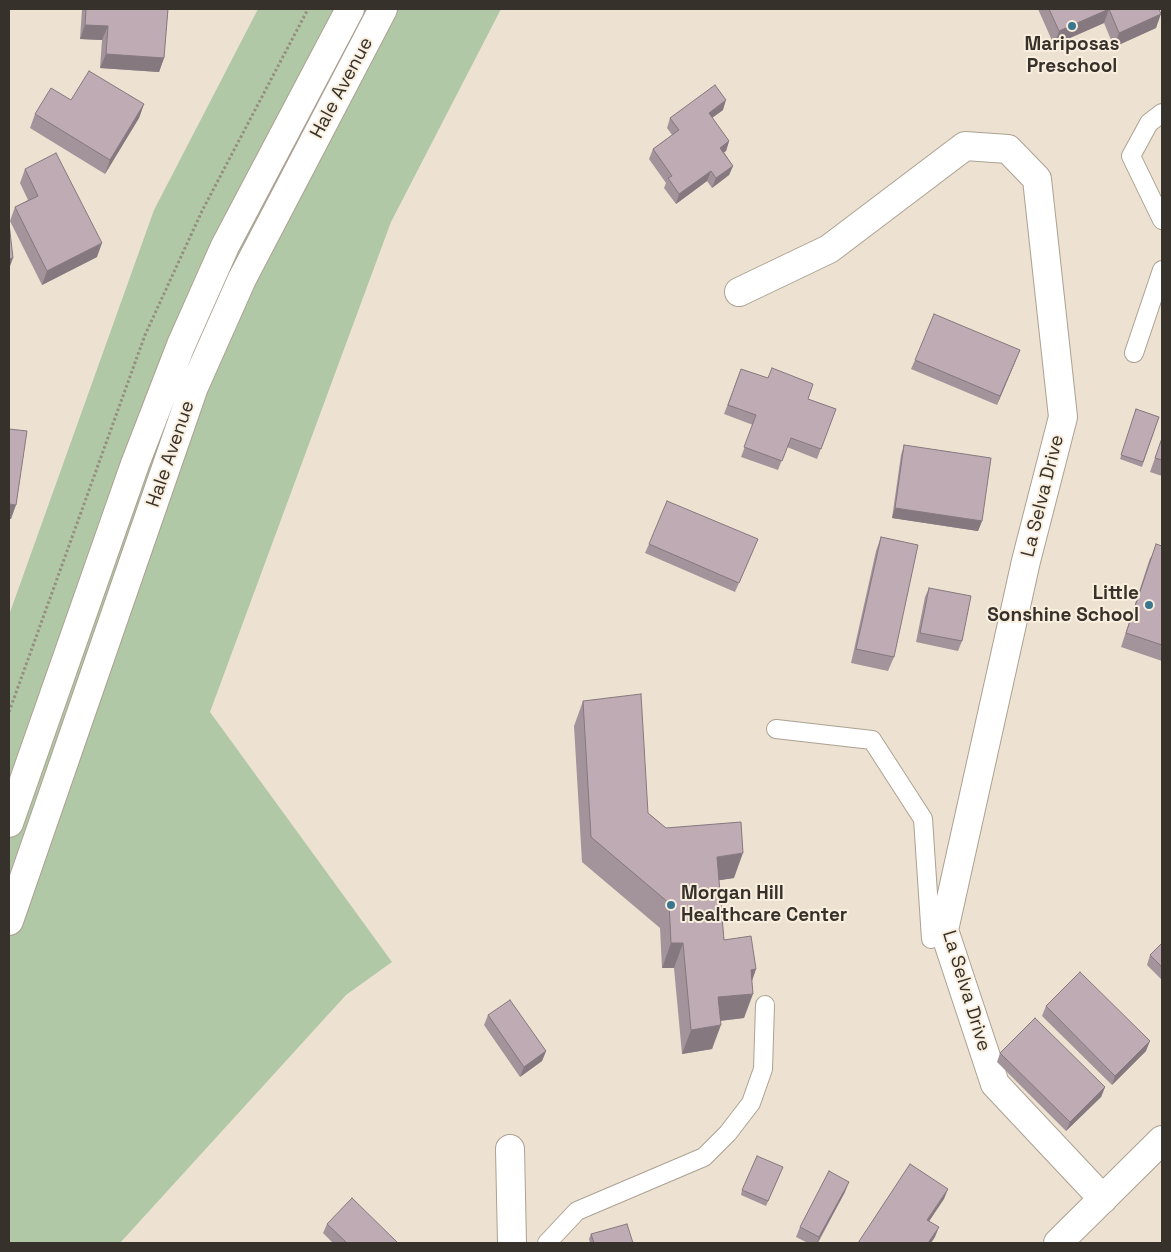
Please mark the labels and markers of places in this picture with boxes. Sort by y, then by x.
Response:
marker: Mariposas Preschool [1066,20,1078,32]
place label: Mariposas Preschool [1025,34,1119,78]
place label: Little Sonshine School [987,583,1139,627]
marker: Little Sonshine School [1143,599,1155,611]
place label: Morgan Hill Healthcare Center [681,883,847,927]
marker: Morgan Hill Healthcare Center [665,899,677,911]

